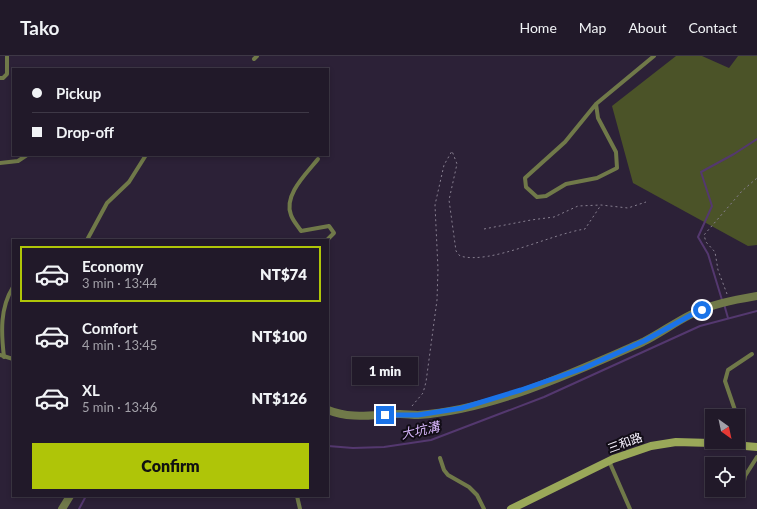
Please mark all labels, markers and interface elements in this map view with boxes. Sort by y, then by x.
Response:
text: Tako [20,16,60,39]
text: Home [519,19,557,36]
text: Map [579,19,606,36]
text: About [628,19,666,36]
text: Contact [688,19,737,36]
text: Pickup [56,84,101,102]
text: Drop-off [56,123,114,141]
icon: car [34,256,70,292]
text: Economy [82,257,143,275]
text: NT$74 [260,265,307,283]
text: 3 min · 13:44 [82,275,157,291]
route start [693,301,711,319]
icon: car [34,318,70,354]
text: Comfort [82,319,138,337]
text: NT$100 [251,327,307,345]
text: 4 min · 13:45 [82,337,157,353]
callout: 1 min [352,357,418,385]
text: 1 min [369,363,401,379]
icon: car [34,380,70,416]
text: XL [82,381,100,399]
text: NT$126 [251,389,307,407]
text: 5 min · 13:46 [82,399,157,415]
route end [376,406,394,424]
north arrow [705,409,745,449]
map controls [705,409,745,497]
water label: 大坑溝 [399,418,443,442]
street label: 三和路 [605,429,644,456]
button: Confirm [32,443,309,489]
button: locate [705,457,745,497]

